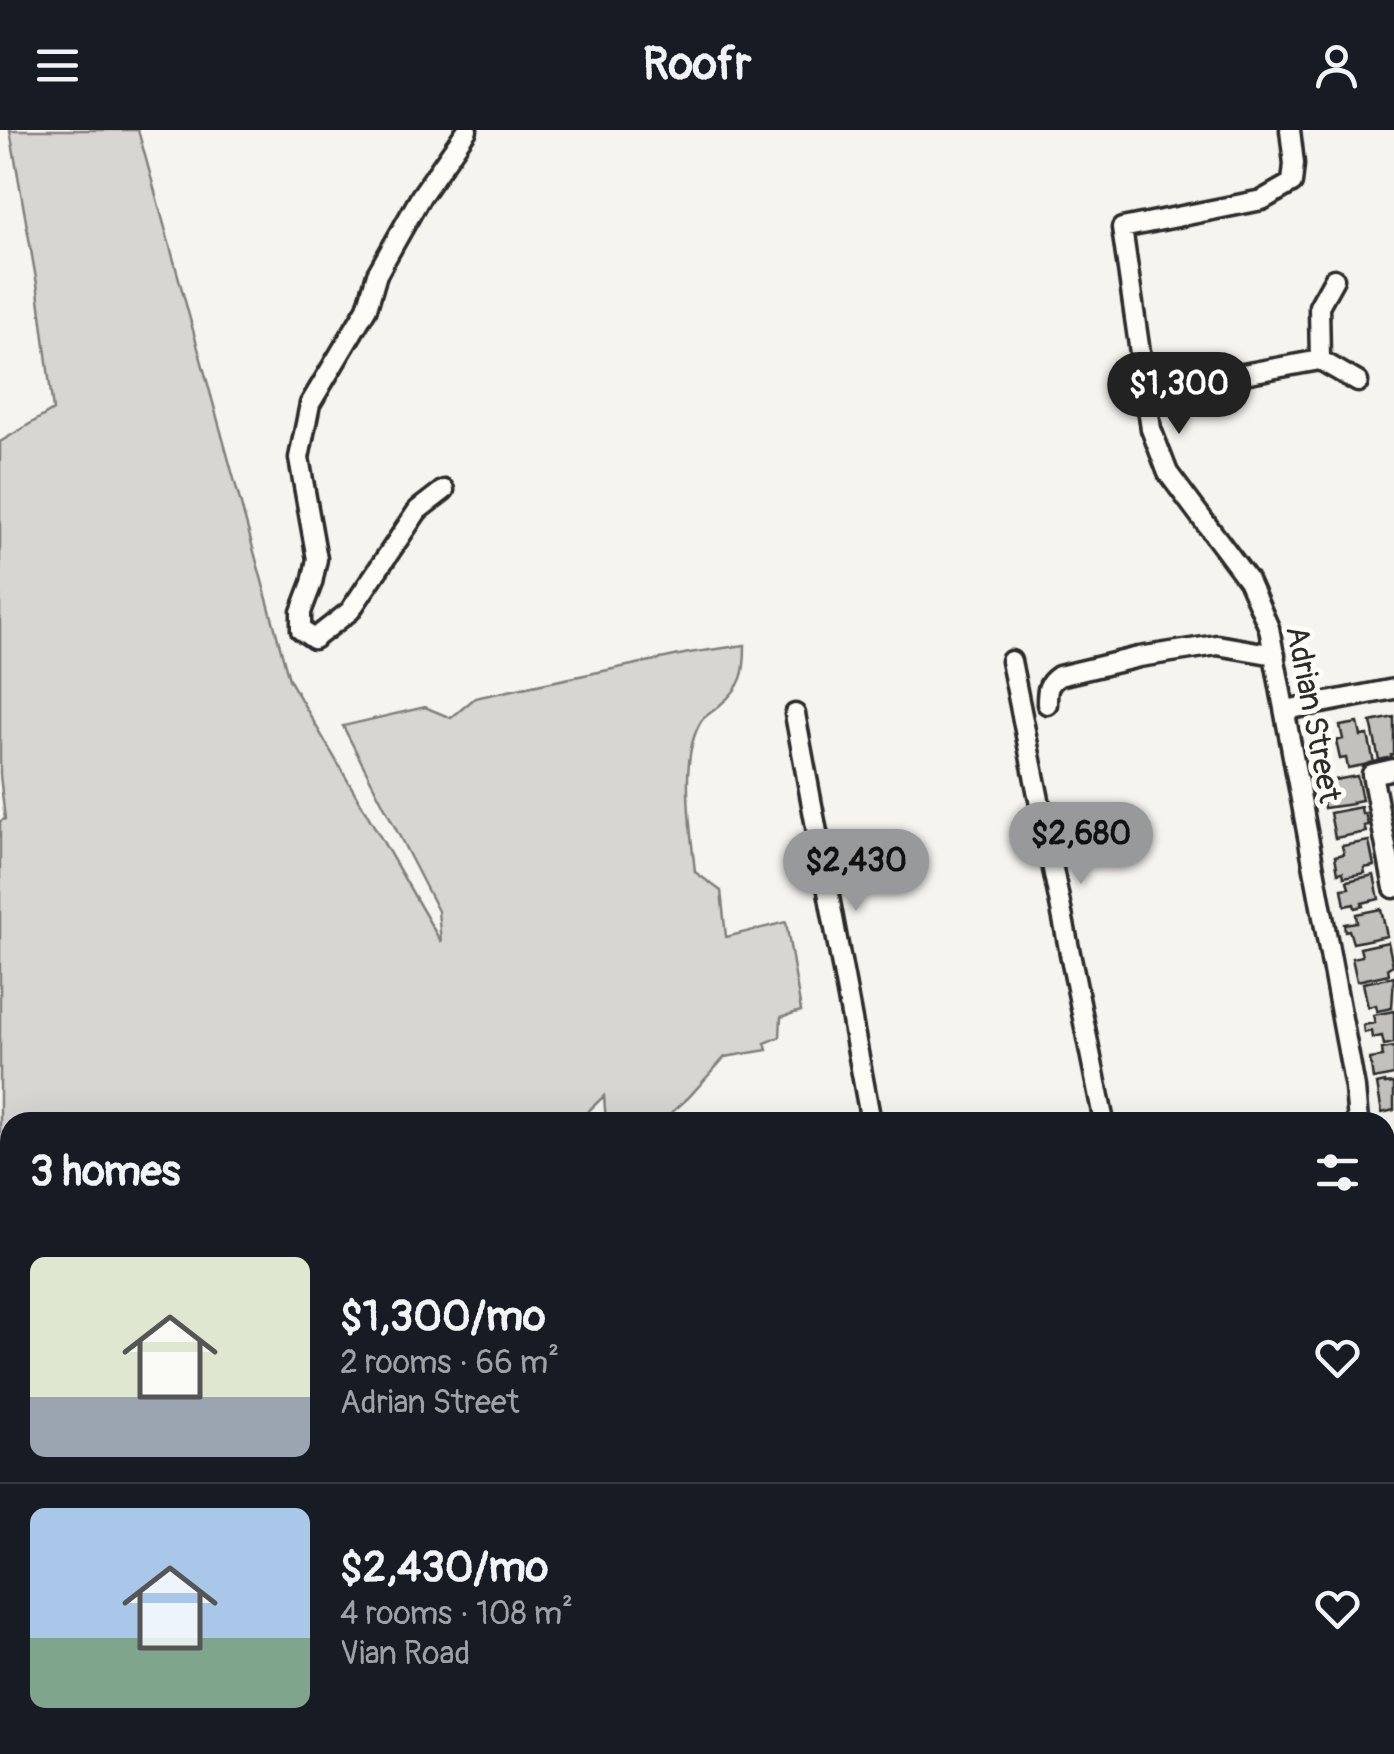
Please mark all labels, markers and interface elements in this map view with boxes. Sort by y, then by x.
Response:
text: Roofr [643,37,751,93]
icon: menu [30,38,85,93]
icon: person [1309,38,1364,93]
pin: $1,300 [1098,352,1260,437]
text: $1,300 [1129,364,1229,404]
street label: Adrian Street [1276,622,1350,806]
pin: $2,680 [1000,802,1162,887]
text: $2,680 [1031,814,1131,854]
pin: $2,430 [775,829,937,914]
text: $2,430 [805,841,907,881]
icon: filters [1310,1145,1365,1200]
text: 3 homes [30,1146,180,1198]
text: $1,300/mo [340,1291,546,1343]
icon: home [110,1297,230,1417]
icon: heart [1310,1330,1365,1385]
text: 2 rooms · 66 m² [340,1343,559,1383]
text: Adrian Street [340,1383,519,1423]
text: $2,430/mo [340,1542,548,1594]
icon: home [110,1548,230,1668]
icon: heart [1310,1581,1365,1636]
text: 4 rooms · 108 m² [340,1594,573,1634]
text: Vian Road [340,1634,470,1674]

